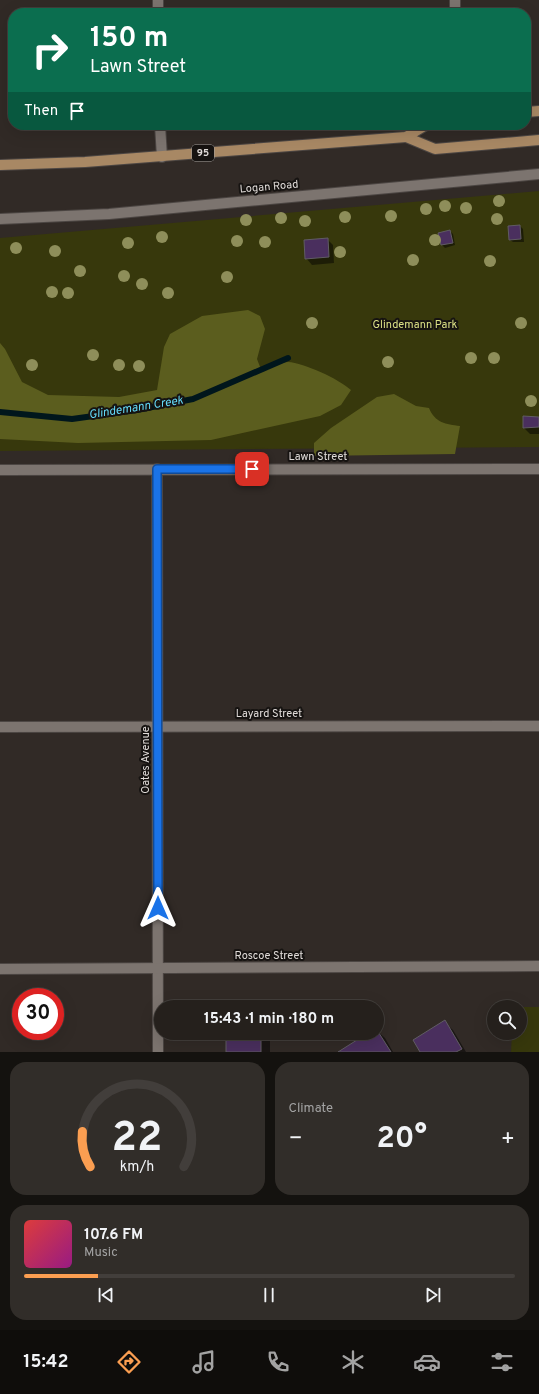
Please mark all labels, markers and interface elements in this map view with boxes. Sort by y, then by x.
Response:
text: 150 m [90,21,168,57]
icon: right [24,24,76,76]
text: Lawn Street [90,56,186,79]
icon: arrive [66,100,88,122]
text: Then [24,102,58,121]
road number: 95 [192,145,214,161]
street label: Logan Road [239,177,299,197]
park label: Glindemann Park [373,318,458,332]
water label: Glindemann Creek [88,392,185,423]
street label: Lawn Street [289,450,347,464]
pin [235,452,269,486]
icon: arrive [241,458,263,480]
street label: Layard Street [236,707,302,721]
street label: Oates Avenue [139,726,153,794]
position arrow [137,887,179,929]
street label: Roscoe Street [235,949,303,963]
speed limit sign: 30 [12,988,64,1040]
map controls [487,1000,527,1040]
button: search [487,1000,527,1040]
text: 15:43 · 1 min · 180 m [204,1010,334,1029]
text: Climate [289,1101,333,1117]
text: 22 [112,1112,163,1165]
text: 20° [376,1121,427,1158]
text: − [289,1126,303,1153]
text: + [501,1126,515,1153]
text: km/h [120,1157,155,1175]
text: 107.6 FM [84,1226,143,1245]
text: Music [84,1245,118,1261]
icon: previous [95,1284,117,1306]
icon: pause [258,1284,280,1306]
icon: next [422,1284,444,1306]
icon: directions [115,1348,143,1376]
icon: music [190,1348,218,1376]
icon: phone [264,1348,292,1376]
icon: climate [339,1348,367,1376]
icon: car [413,1348,441,1376]
icon: filters [488,1348,516,1376]
text: 15:42 [23,1351,68,1374]

